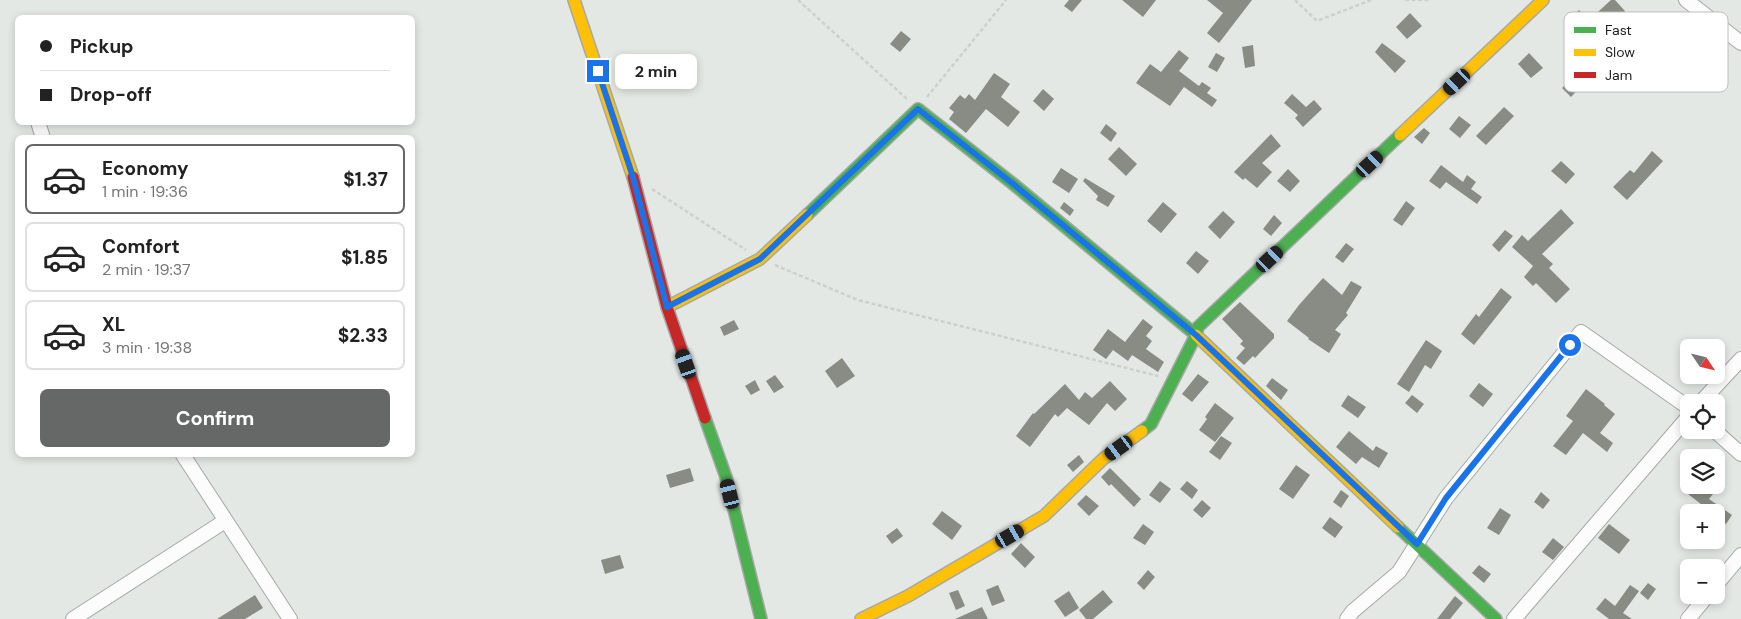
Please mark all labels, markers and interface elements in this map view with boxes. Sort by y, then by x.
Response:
legend [1564,12,1728,92]
text: Fast [1605,21,1632,39]
text: Pickup [70,34,134,59]
text: Slow [1605,43,1635,61]
callout: 2 min [616,54,698,88]
route end [587,60,609,82]
text: 2 min [635,61,677,82]
car [1440,66,1473,98]
text: Jam [1605,66,1632,84]
text: Drop-off [70,82,152,107]
car [1353,148,1386,180]
text: Economy [102,156,189,181]
icon: car [42,157,87,202]
text: $1.37 [343,167,388,192]
text: 1 min · 19:36 [102,181,188,202]
text: Comfort [102,234,180,259]
icon: car [42,235,87,280]
car [1253,243,1286,275]
text: $1.85 [341,245,388,270]
text: 2 min · 19:37 [102,259,190,280]
text: XL [102,312,125,337]
icon: car [42,313,87,358]
text: $2.33 [338,323,388,348]
route start [1559,334,1581,356]
text: 3 min · 19:38 [102,337,192,358]
north arrow [1680,339,1725,384]
map controls [1680,339,1725,604]
car [674,347,697,381]
button: Confirm [40,389,390,447]
button: locate [1680,394,1725,439]
car [1102,433,1135,463]
button: layers [1680,449,1725,494]
car [719,478,740,510]
button: + [1680,504,1725,549]
car [993,522,1026,550]
button: − [1680,559,1725,604]

